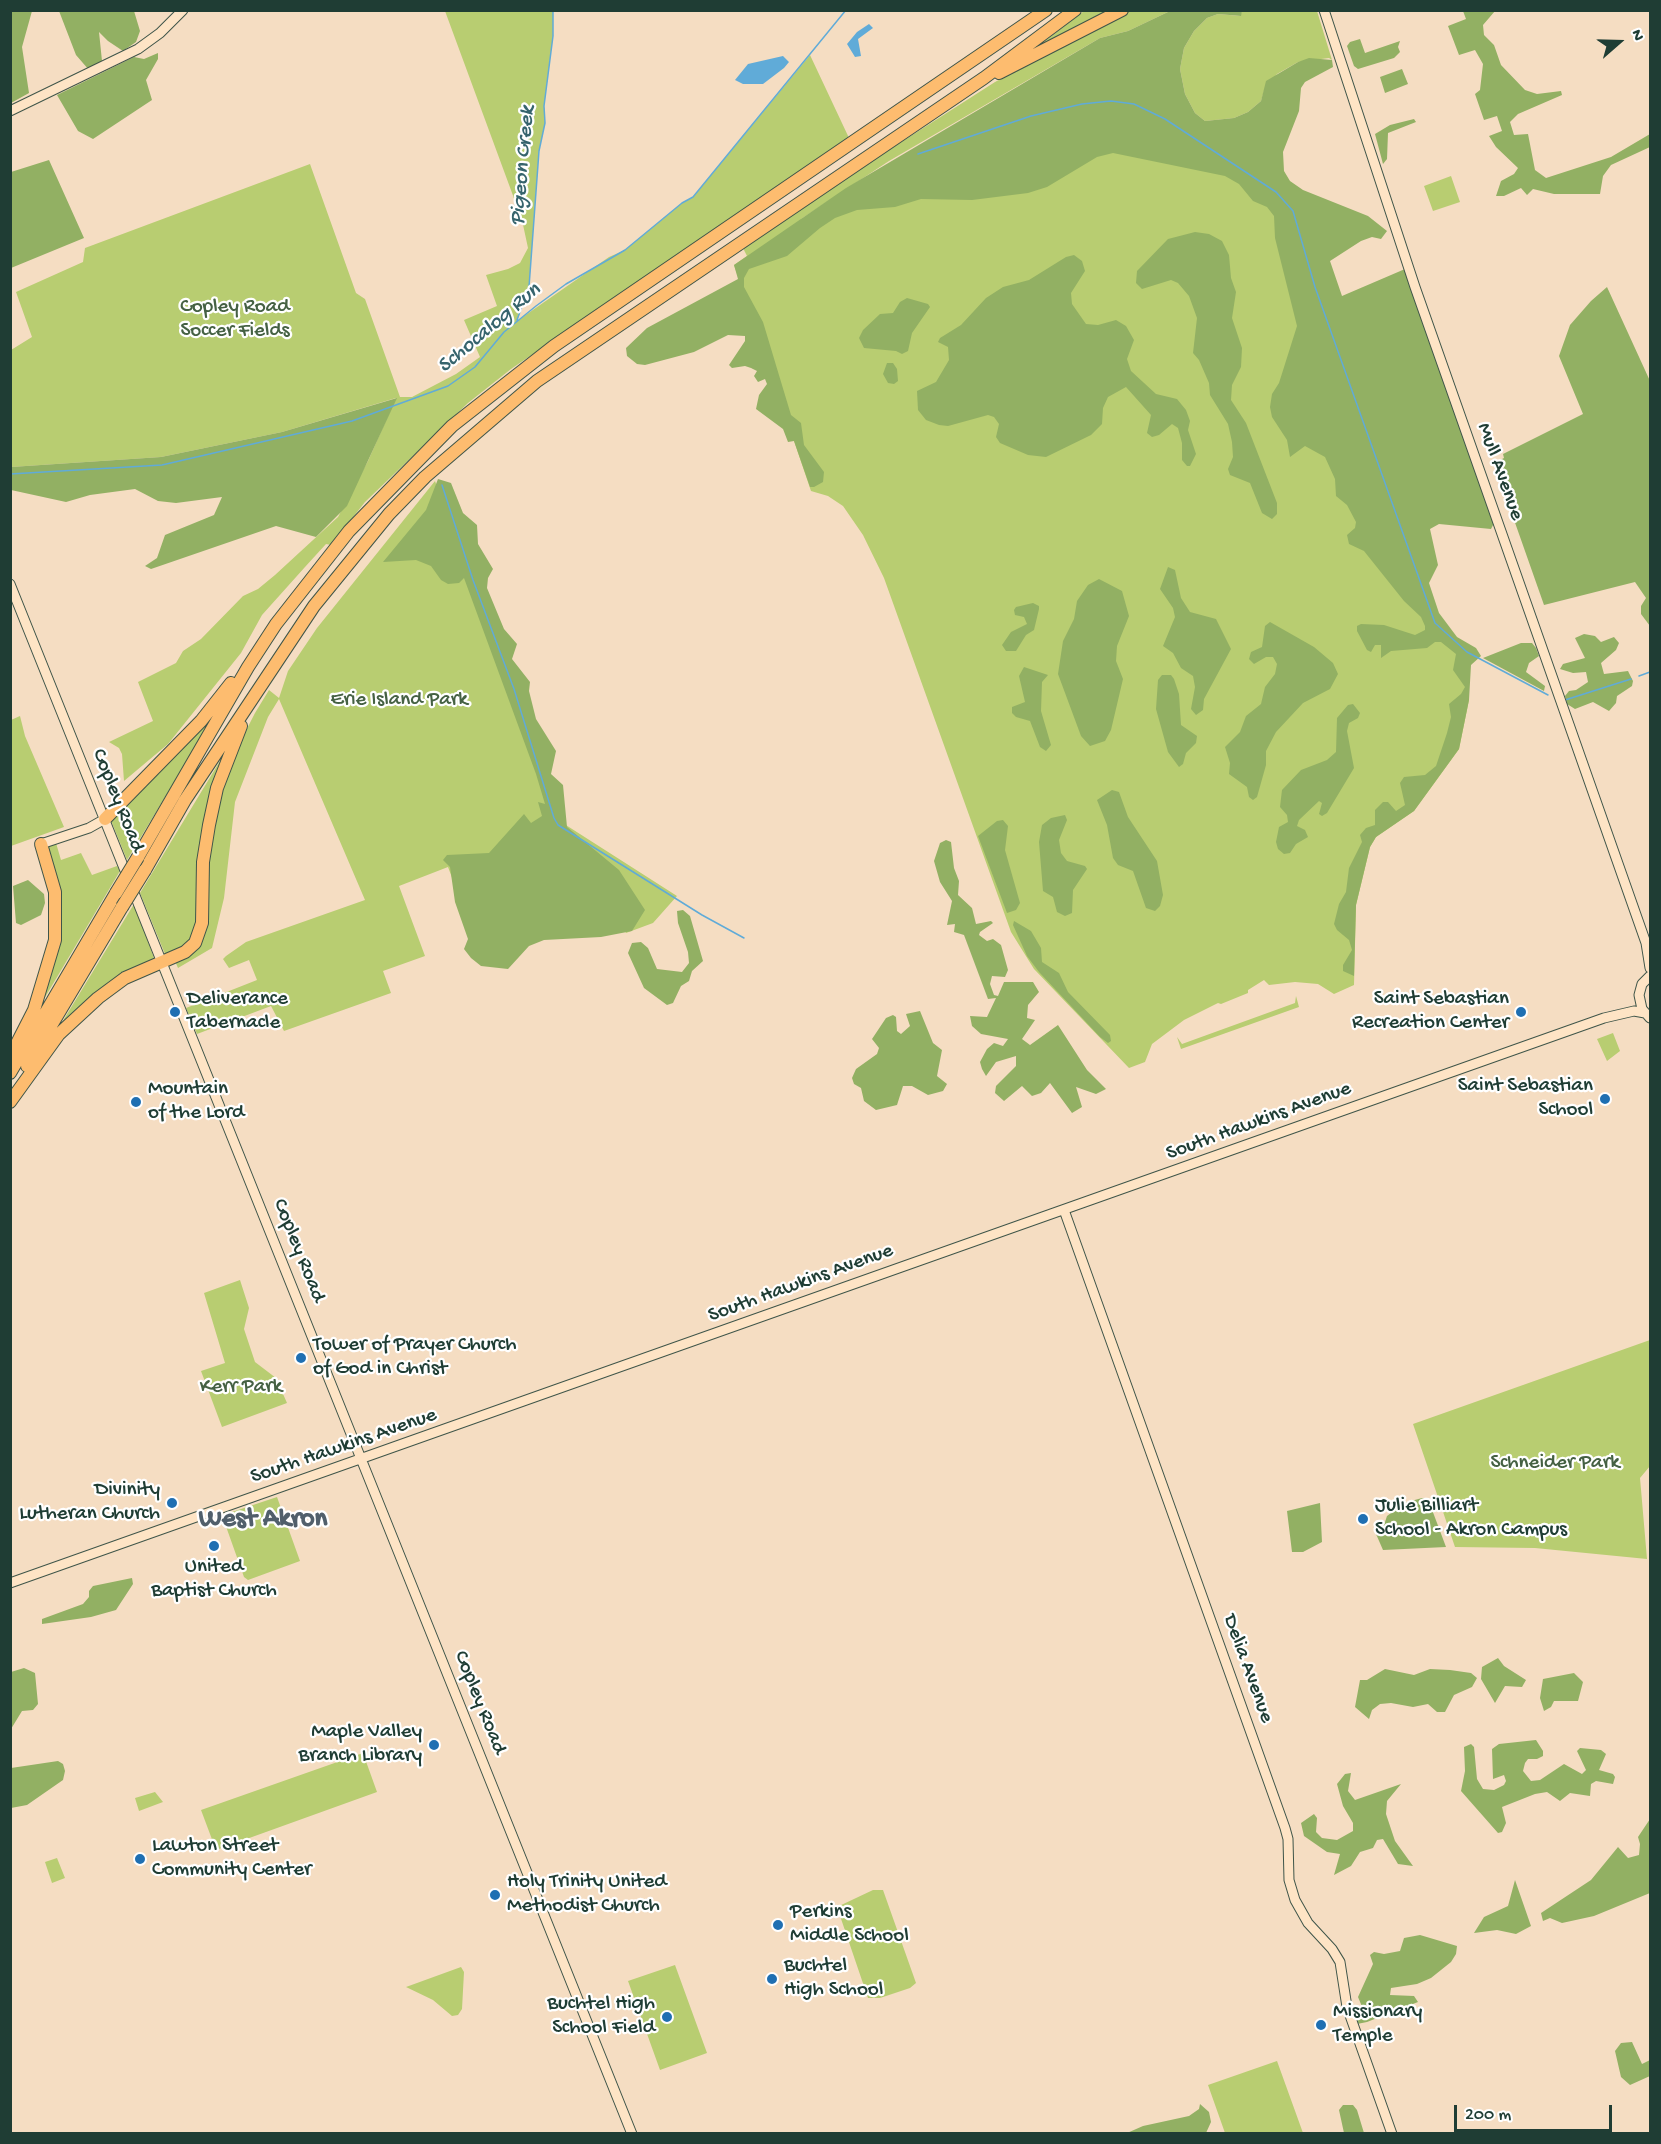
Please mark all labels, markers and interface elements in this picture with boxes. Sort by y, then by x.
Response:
north arrow [1589,12,1649,72]
text: N [1626,28,1647,44]
water label: Pigeon Creek [506,105,542,227]
water label: Schocalog Run [433,278,547,380]
park label: Copley Road Soccer Fields [180,295,290,345]
street label: Mull Avenue [1470,420,1528,524]
park label: Erie Island Park [330,688,468,714]
street label: Copley Road [85,746,149,856]
place label: Deliverance Tabernacle [187,987,288,1037]
place label: Saint Sebastian Recreation Center [1352,987,1509,1037]
marker: Deliverance Tabernacle [168,1005,182,1019]
marker: Saint Sebastian Recreation Center [1514,1005,1528,1019]
place label: Saint Sebastian School [1458,1074,1593,1124]
place label: Mountain of the Lord [148,1077,244,1127]
street label: South Hawkins Avenue [1163,1077,1355,1167]
marker: Saint Sebastian School [1598,1092,1612,1106]
marker: Mountain of the Lord [129,1095,143,1109]
street label: Copley Road [266,1196,330,1306]
street label: South Hawkins Avenue [705,1239,897,1329]
place label: Tower of Prayer Church of God in Christ [313,1333,516,1383]
marker: Tower of Prayer Church of God in Christ [294,1351,308,1365]
park label: Kerr Park [200,1375,282,1401]
street label: South Hawkins Avenue [248,1403,440,1491]
park label: Schneider Park [1490,1451,1620,1477]
place label: Divinity Lutheran Church [19,1478,160,1528]
place label: Julie Billiart School - Akron Campus [1375,1494,1567,1544]
marker: Divinity Lutheran Church [165,1496,179,1510]
district label: West Akron [199,1505,327,1537]
marker: Julie Billiart School - Akron Campus [1356,1512,1370,1526]
marker: United Baptist Church [207,1539,221,1553]
place label: United Baptist Church [151,1555,277,1605]
street label: Delia Avenue [1216,1611,1278,1727]
street label: Copley Road [447,1648,511,1758]
place label: Maple Valley Branch Library [299,1720,422,1770]
marker: Maple Valley Branch Library [427,1738,441,1752]
place label: Lawton Street Community Center [152,1834,311,1884]
marker: Lawton Street Community Center [133,1852,147,1866]
place label: Holy Trinity United Methodist Church [507,1870,667,1920]
marker: Holy Trinity United Methodist Church [488,1888,502,1902]
place label: Perkins Middle School [790,1900,909,1950]
marker: Perkins Middle School [771,1918,785,1932]
place label: Buchtel High School [784,1954,883,2004]
marker: Buchtel High School [765,1972,779,1986]
place label: Buchtel High School Field [547,1992,655,2042]
place label: Missionary Temple [1333,2000,1422,2050]
marker: Buchtel High School Field [660,2010,674,2024]
marker: Missionary Temple [1314,2018,1328,2032]
scale bar [1457,2093,1614,2131]
text: 200 m [1465,2105,1511,2126]

